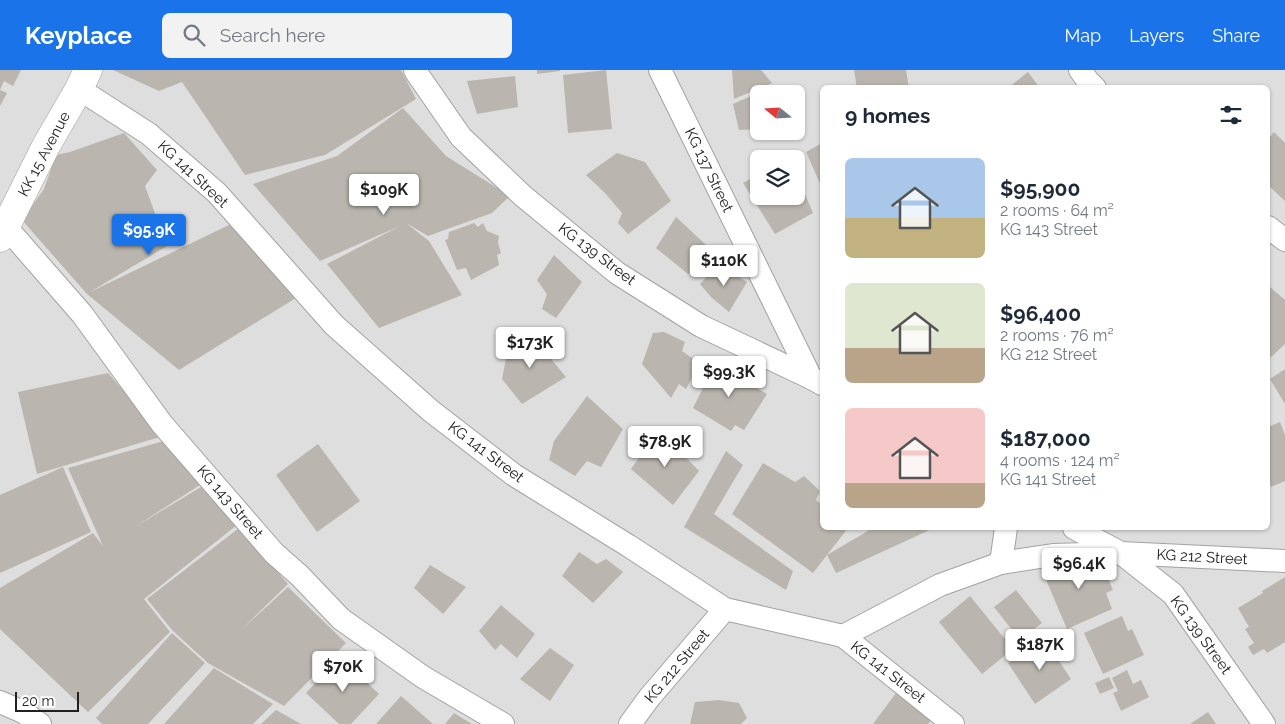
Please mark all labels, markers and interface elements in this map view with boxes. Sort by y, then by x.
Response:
search box [162,13,512,58]
text: Keyplace [25,21,132,50]
icon: search [180,21,208,49]
text: Search here [220,24,325,46]
text: Map [1065,25,1101,46]
text: Layers [1129,25,1184,46]
text: Share [1212,25,1260,46]
north arrow [750,85,805,140]
map controls [750,85,805,205]
icon: filters [1217,101,1245,129]
text: 9 homes [845,103,930,128]
street label: KK 15 Avenue [14,108,74,200]
street label: KG 137 Street [681,125,737,215]
street label: KG 141 Street [154,137,232,211]
button: layers [750,150,805,205]
pin: $109K [349,174,419,216]
text: $95,900 [1000,176,1080,201]
icon: home [885,178,945,238]
text: $109K [360,180,408,199]
text: 2 rooms · 64 m² [1000,201,1114,220]
pin: $95.9K [108,214,190,256]
street label: KG 139 Street [555,219,639,289]
text: $95.9K [123,220,175,239]
text: KG 143 Street [1000,220,1098,239]
pin: $110K [689,244,759,287]
text: $110K [701,251,747,270]
text: $96,400 [1000,301,1081,326]
icon: home [885,303,945,363]
pin: $173K [495,326,565,369]
text: 2 rooms · 76 m² [1000,326,1114,345]
text: $173K [507,333,553,352]
text: KG 212 Street [1000,345,1097,364]
pin: $99.3K [688,356,770,398]
text: $99.3K [703,362,755,381]
street label: KG 141 Street [445,418,527,486]
pin: $78.9K [624,426,706,468]
text: $187,000 [1000,426,1091,451]
icon: home [885,428,945,488]
text: $78.9K [639,432,691,451]
text: 4 rooms · 124 m² [1000,451,1120,470]
street label: KG 143 Street [193,462,267,542]
text: KG 141 Street [1000,470,1096,489]
street label: KG 212 Street [1156,546,1248,568]
pin: $96.4K [1038,548,1120,590]
text: $96.4K [1053,554,1105,573]
street label: KG 139 Street [1167,592,1235,678]
street label: KG 212 Street [641,625,713,707]
pin: $187K [1005,628,1075,671]
text: $187K [1016,635,1064,654]
street label: KG 141 Street [847,637,929,707]
pin: $70K [313,650,373,693]
text: $70K [323,657,363,676]
scale bar [15,689,79,712]
text: 20 m [22,693,54,709]

